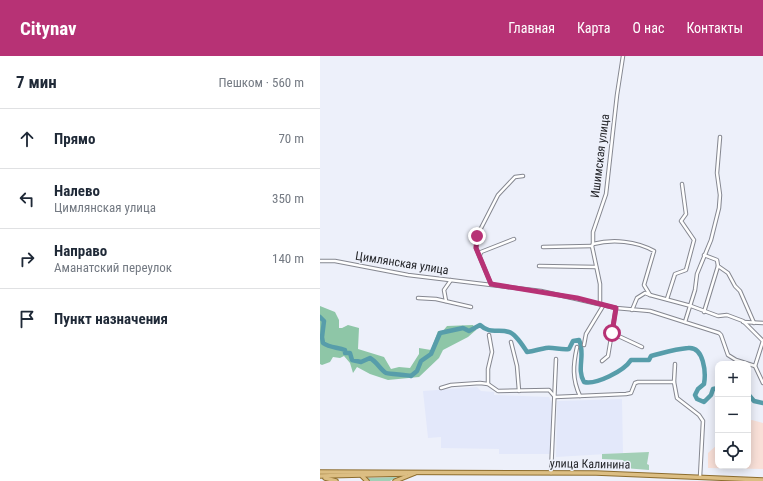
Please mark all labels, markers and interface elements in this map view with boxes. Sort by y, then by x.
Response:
text: Citynav [20,17,77,40]
text: Главная [508,20,555,36]
text: Карта [577,20,610,36]
text: О нас [632,20,664,36]
text: Контакты [686,20,743,36]
text: 7 мин [16,72,57,92]
text: Пешком · 560 m [218,75,304,90]
street label: Ишимская улица [588,113,612,199]
icon: ahead [16,128,38,150]
text: Прямо [54,130,95,148]
text: 70 m [278,131,304,146]
text: Налево [54,182,100,200]
icon: left [16,188,38,210]
text: 350 m [272,191,304,206]
text: Цимлянская улица [54,200,156,215]
route end [468,227,486,245]
text: Направо [54,242,107,260]
icon: right [16,248,38,270]
street label: Цимлянская улица [354,249,450,277]
text: 140 m [272,251,304,266]
text: Аманатский переулок [54,260,172,275]
icon: arrive [16,308,38,330]
text: Пункт назначения [54,310,168,328]
route start [603,324,621,342]
map controls [715,361,751,469]
button: + [715,361,751,397]
button: − [715,397,751,433]
button: locate [715,433,751,469]
street label: улица Калинина [550,456,631,472]

